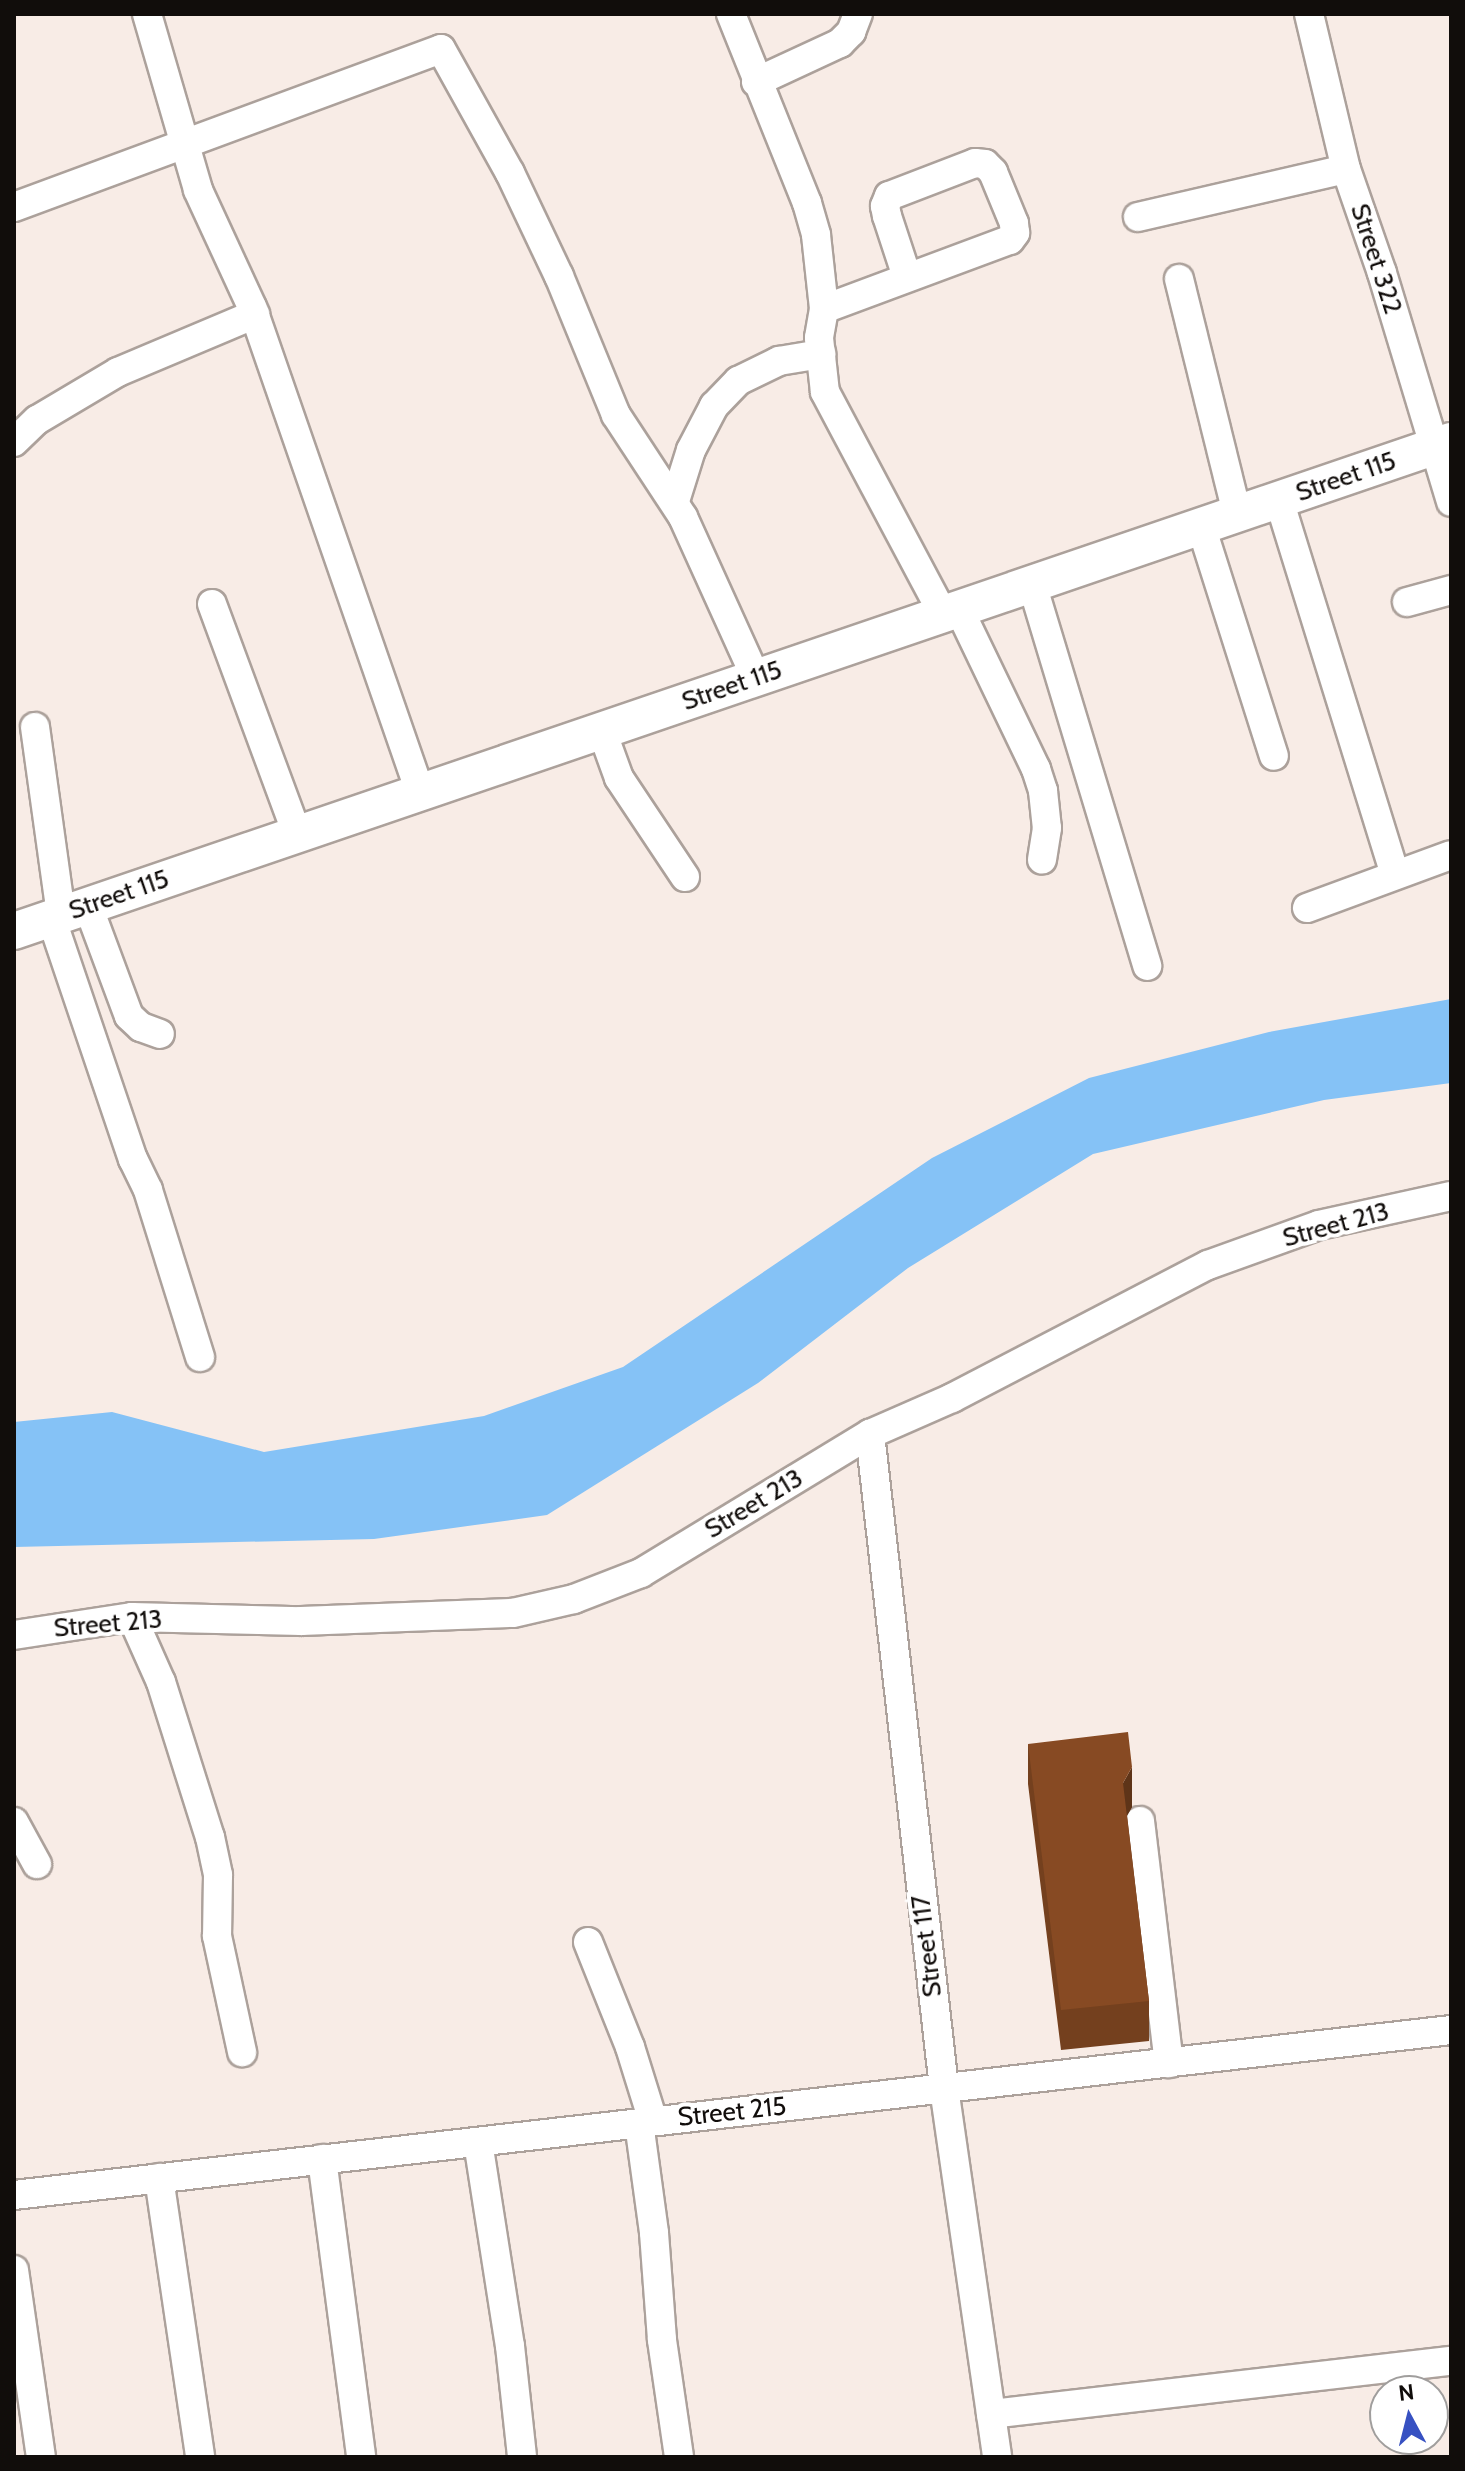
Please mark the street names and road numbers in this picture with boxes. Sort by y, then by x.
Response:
street label: Street 322 [1344,200,1408,318]
street label: Street 115 [1292,445,1400,509]
street label: Street 115 [678,654,786,718]
street label: Street 115 [65,863,173,927]
street label: Street 213 [1279,1196,1393,1254]
street label: Street 213 [699,1463,809,1545]
street label: Street 213 [52,1604,164,1644]
street label: Street 117 [905,1893,949,1999]
street label: Street 215 [676,2091,788,2133]

